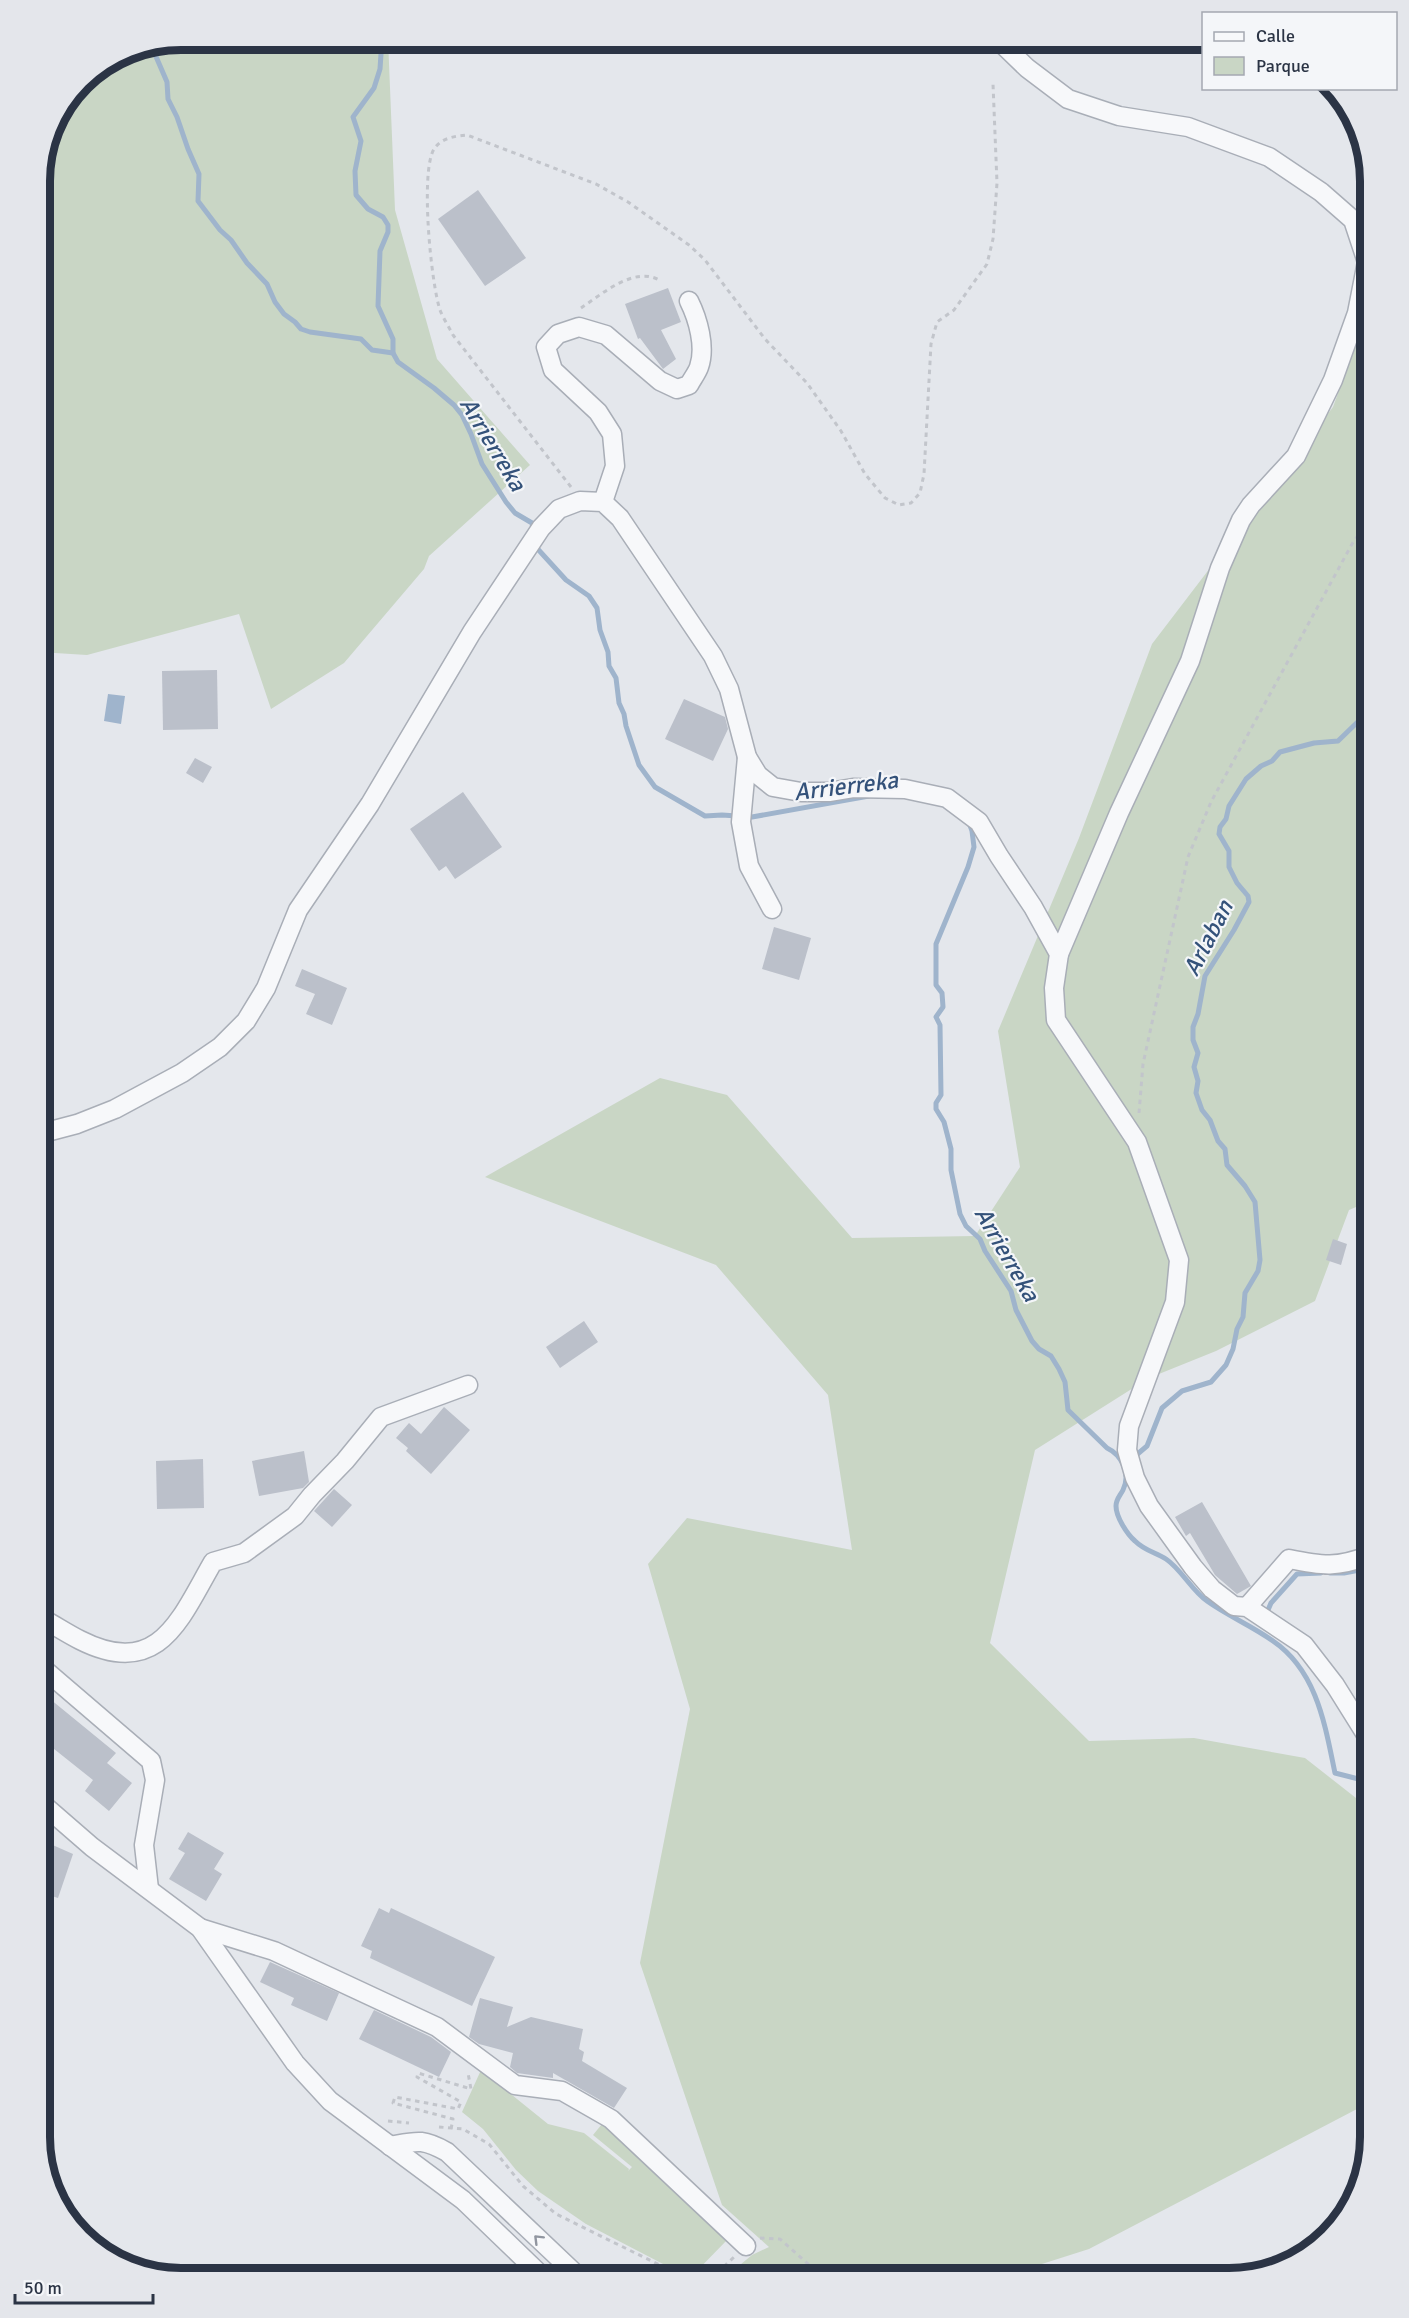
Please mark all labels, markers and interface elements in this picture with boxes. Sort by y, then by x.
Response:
legend [1202,12,1397,90]
text: Calle [1256,25,1295,47]
text: Parque [1256,55,1310,77]
water label: Arrierreka [453,391,533,497]
water label: Arrierreka [792,765,901,807]
water label: Arlaban [1176,894,1240,981]
water label: Arrierreka [968,1201,1047,1308]
one-way arrow [534,2235,544,2246]
scale bar [15,2267,153,2305]
text: 50 m [24,2277,62,2299]

